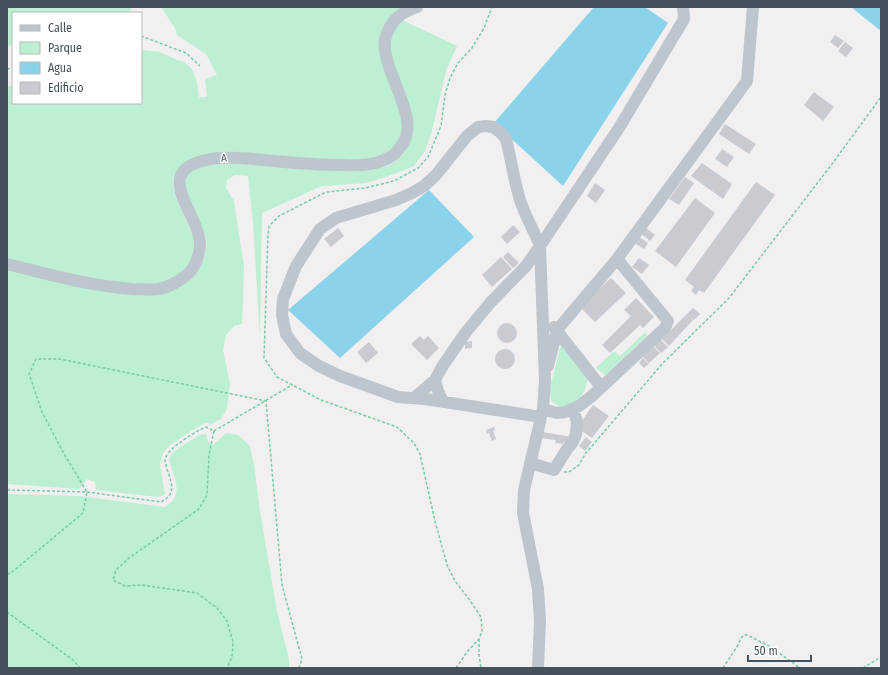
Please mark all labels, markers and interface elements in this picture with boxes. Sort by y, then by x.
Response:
legend [12,12,142,104]
text: Calle [48,21,72,35]
text: Parque [48,41,82,55]
text: Agua [48,61,72,75]
text: Edificio [48,81,84,95]
street label: A [221,151,227,165]
scale bar [748,637,811,663]
text: 50 m [754,644,778,658]

